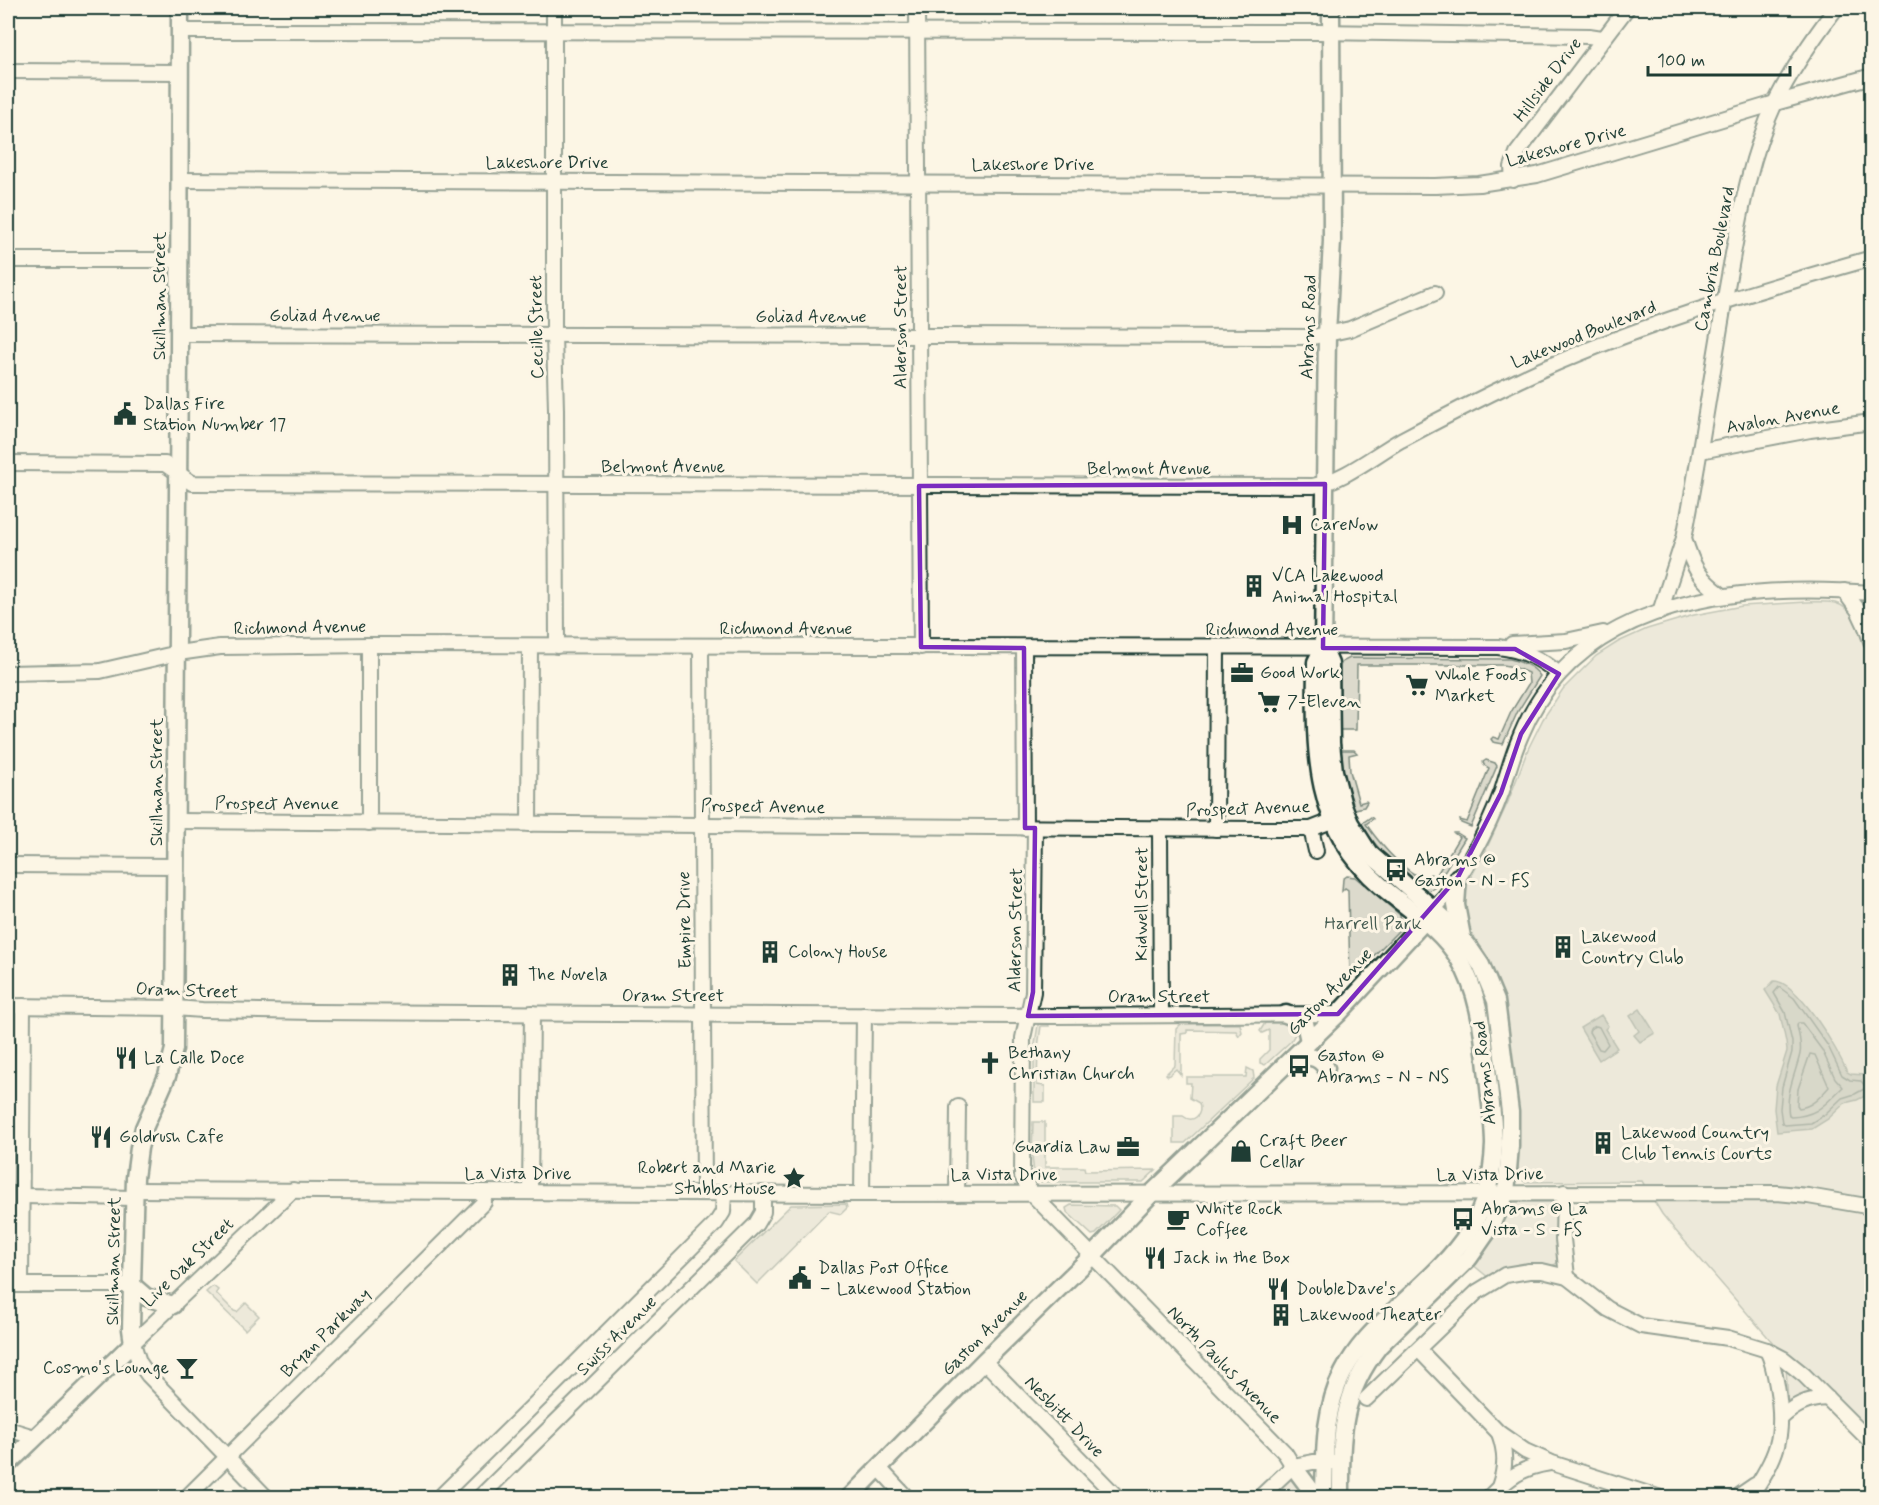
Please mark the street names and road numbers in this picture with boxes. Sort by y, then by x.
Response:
street label: Hillside Drive [1508,33,1588,127]
street label: Lakeshore Drive [1503,118,1629,174]
street label: Lakeshore Drive [486,151,609,175]
street label: Lakeshore Drive [972,153,1095,177]
street label: Cambria Boulevard [1689,184,1741,334]
street label: Skillman Street [148,231,172,360]
street label: Alderson Street [889,265,913,389]
street label: Abrams Road [1295,274,1323,380]
street label: Cecille Street [524,275,550,379]
street label: Lakewood Boulevard [1508,295,1660,375]
street label: Goliad Avenue [269,304,381,328]
street label: Goliad Avenue [755,305,867,329]
street label: Avalon Avenue [1724,396,1842,440]
street label: Belmont Avenue [601,455,725,479]
street label: Belmont Avenue [1087,457,1211,481]
street label: Richmond Avenue [233,615,367,641]
street label: Richmond Avenue [720,617,852,641]
street label: Richmond Avenue [1206,618,1338,642]
street label: Skillman Street [145,717,169,846]
street label: Prospect Avenue [215,792,339,816]
street label: Prospect Avenue [701,794,826,820]
street label: Prospect Avenue [1185,795,1311,823]
street label: Kidwell Street [1130,847,1154,961]
street label: Alderson Street [1003,868,1029,992]
street label: Empire Drive [672,871,698,969]
street label: Gaston Avenue [1282,943,1378,1041]
street label: Oram Street [135,977,239,1005]
street label: Oram Street [622,984,724,1008]
street label: Oram Street [1108,985,1210,1009]
street label: Abrams Road [1468,1020,1502,1126]
street label: La Vista Drive [464,1162,572,1186]
street label: La Vista Drive [1436,1162,1544,1188]
street label: La Vista Drive [950,1163,1058,1187]
street label: Skillman Street [101,1196,127,1326]
street label: Live Oak Street [137,1213,240,1313]
street label: Bryan Parkway [276,1283,376,1383]
street label: Gaston Avenue [936,1284,1034,1382]
street label: Swiss Avenue [572,1291,662,1381]
street label: North Paulus Avenue [1161,1301,1287,1429]
street label: Nesbitt Drive [1019,1371,1109,1463]

